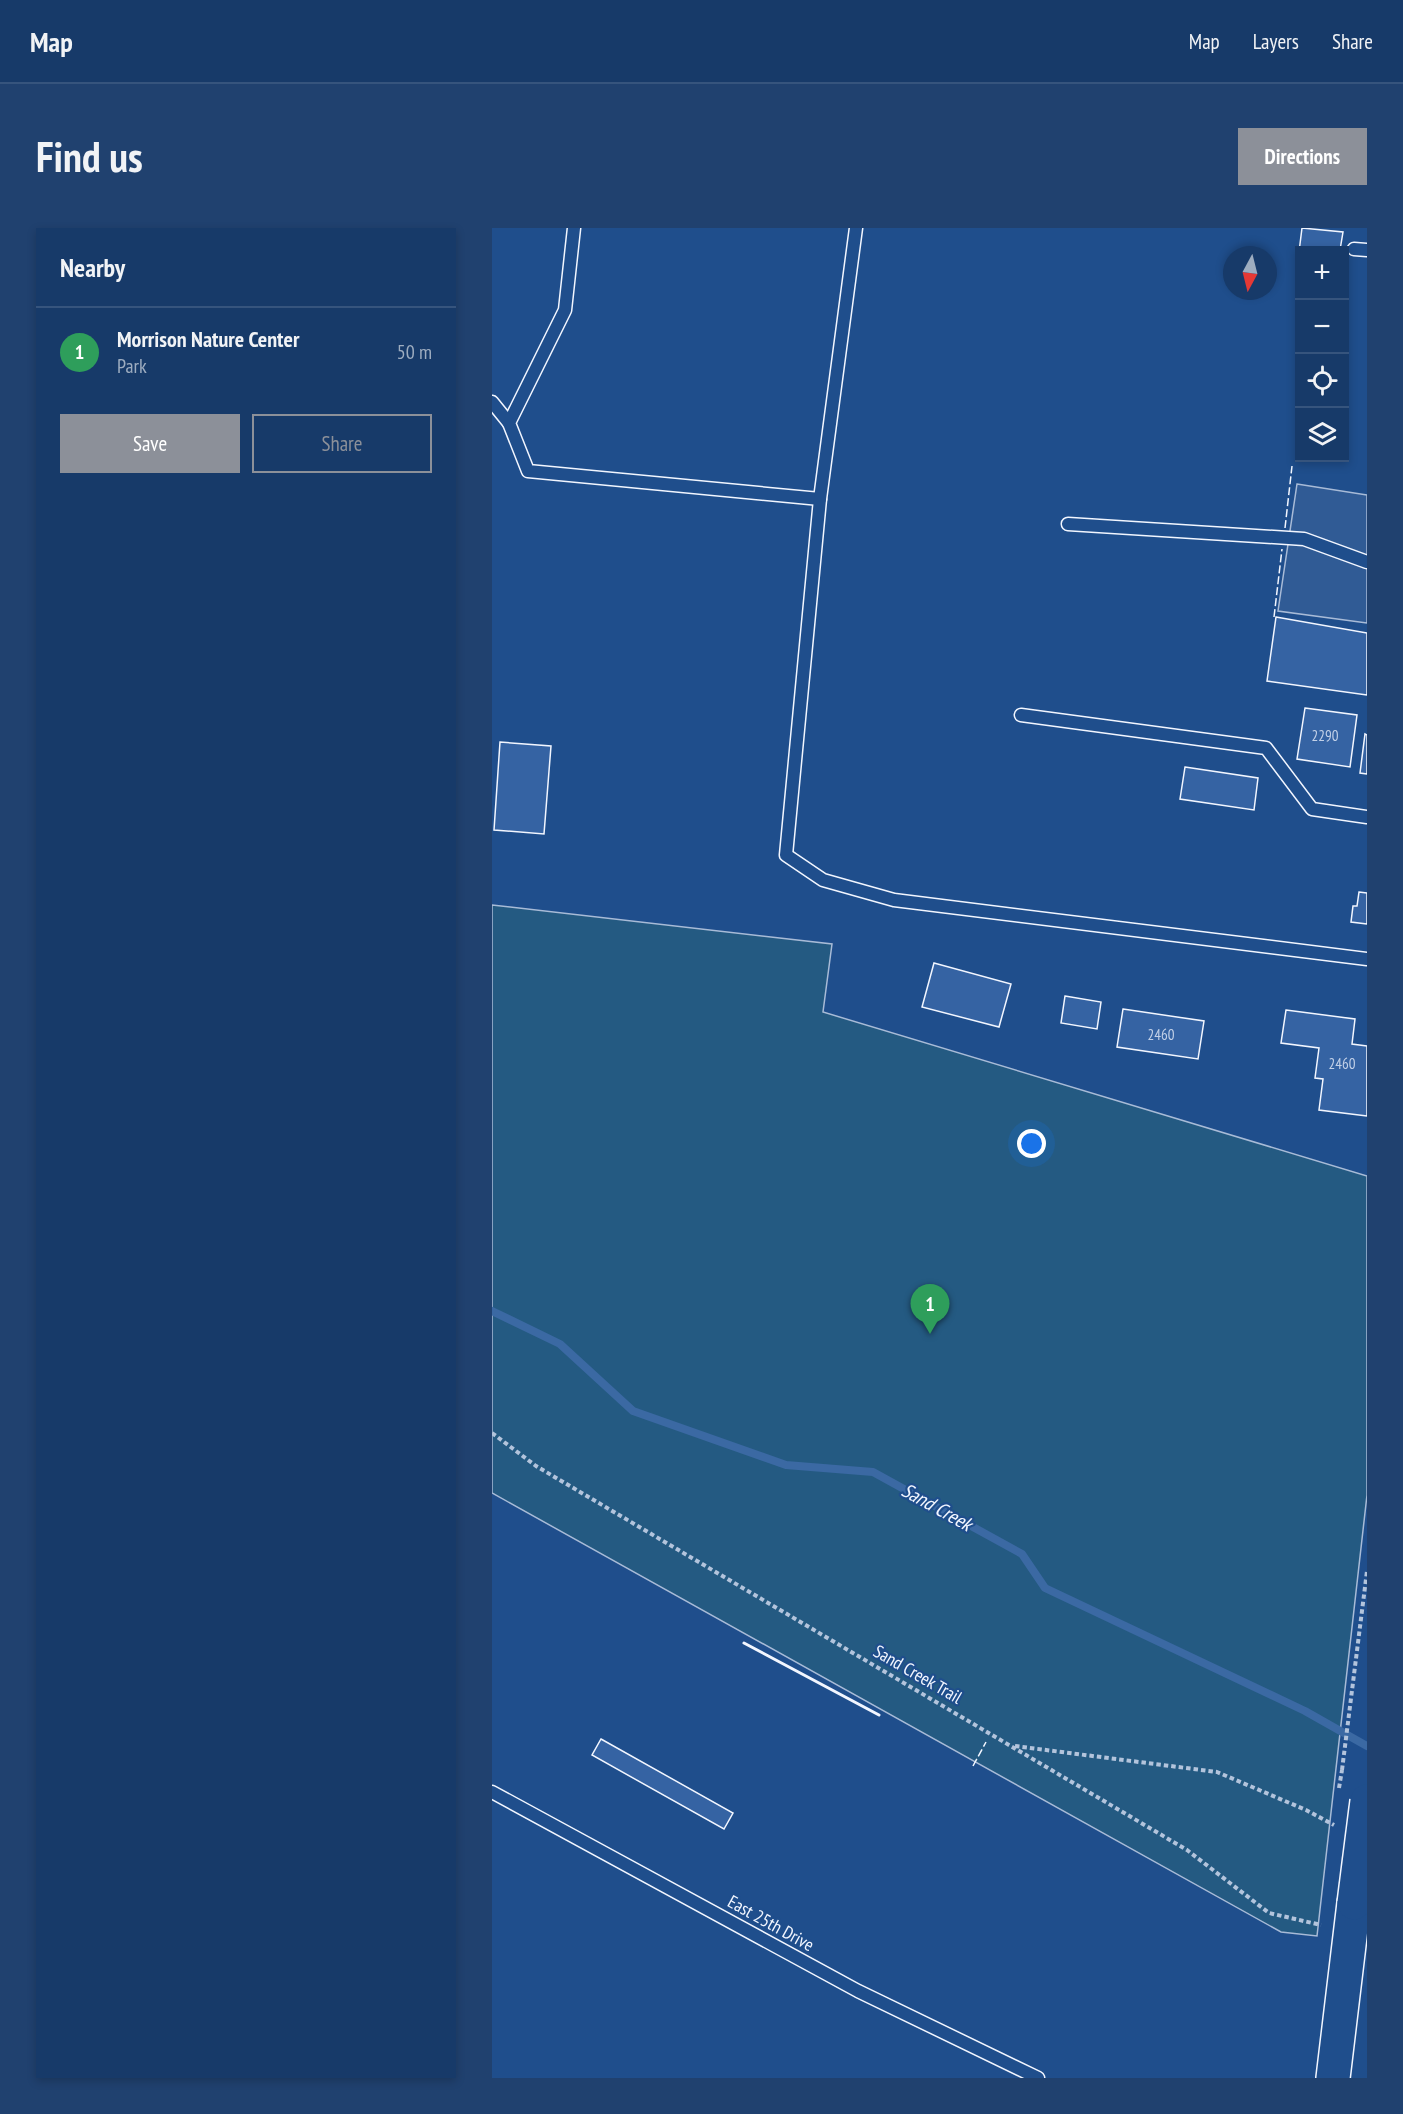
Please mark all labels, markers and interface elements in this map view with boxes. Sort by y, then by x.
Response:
text: Map [30,23,73,60]
text: Map [1189,28,1220,55]
text: Layers [1253,28,1299,55]
text: Share [1332,28,1373,55]
button: Directions [1238,128,1367,185]
text: Find us [36,129,143,184]
north arrow [1223,246,1277,300]
map controls [1295,246,1349,462]
button: + [1295,246,1349,300]
text: Nearby [60,251,125,284]
button: − [1295,300,1349,354]
text: Morrison Nature Center [117,325,299,353]
text: 1 [75,339,84,365]
text: 50 m [397,339,432,365]
text: Park [117,353,147,379]
button: locate [1295,354,1349,408]
button: layers [1295,408,1349,462]
button: Save [60,414,240,473]
button: Share [252,414,432,473]
house number: 2290 [1311,726,1339,745]
house number: 2460 [1147,1025,1175,1044]
house number: 2460 [1328,1054,1356,1073]
your location [1017,1129,1046,1158]
pin: 1 [910,1284,950,1334]
water label: Sand Creek [897,1477,979,1538]
street label: Sand Creek Trail [869,1639,967,1709]
street label: East 25th Drive [724,1890,818,1956]

